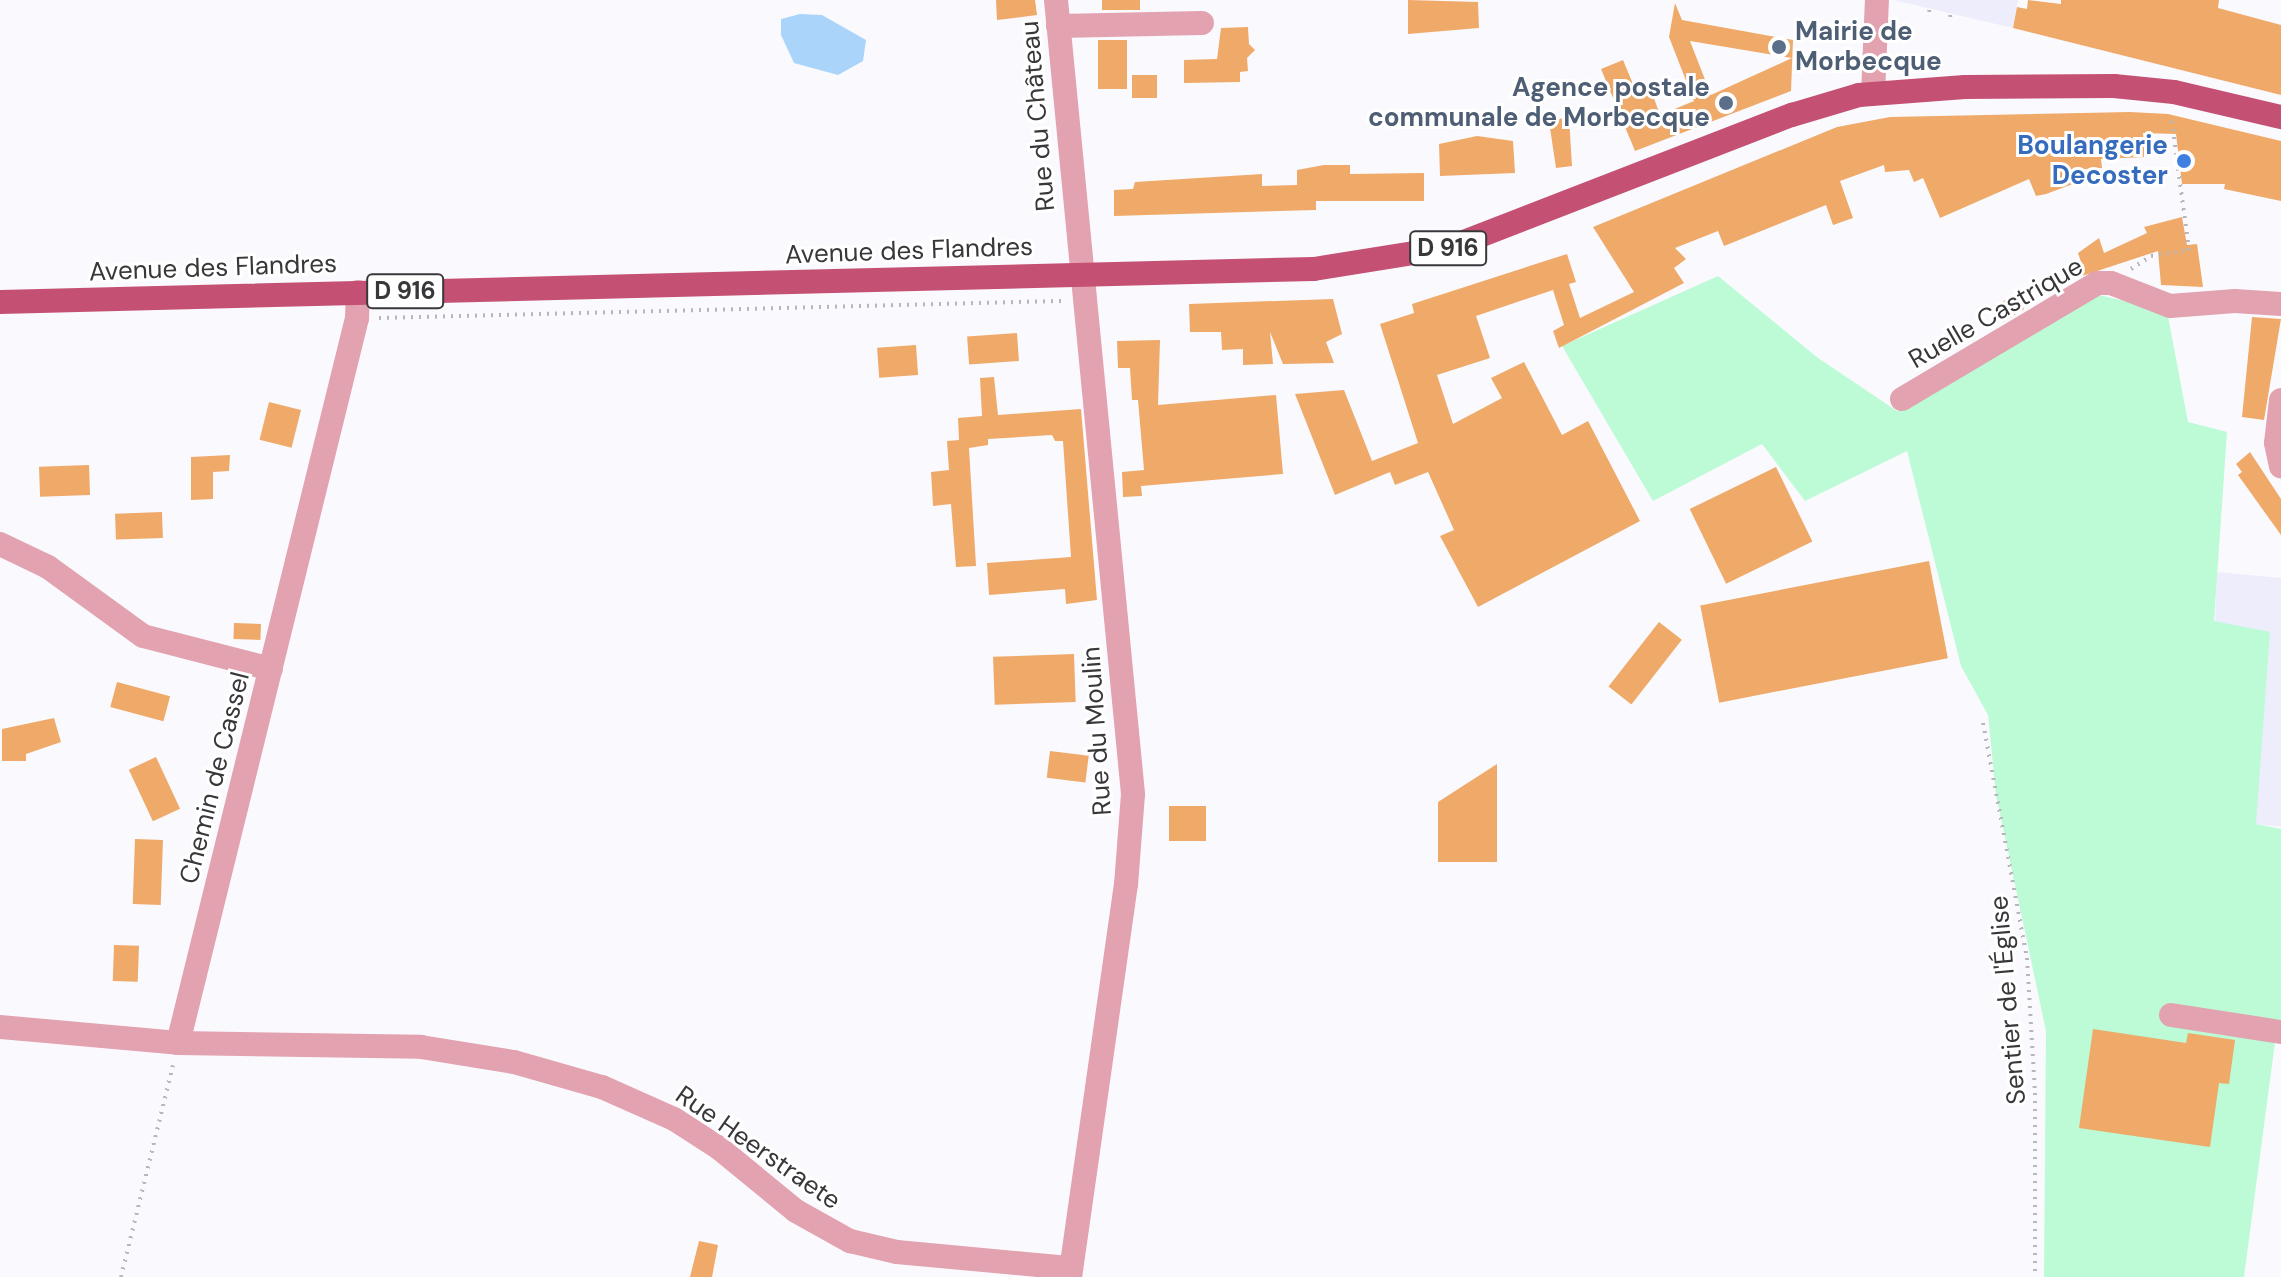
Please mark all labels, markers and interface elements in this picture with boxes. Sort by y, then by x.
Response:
place label: Mairie de Morbecque [1795,16,1942,78]
street label: Rue du Château [1014,19,1062,213]
marker: Mairie de Morbecque [1770,38,1788,56]
place label: Agence postale communale de Morbecque [1368,72,1710,134]
marker: Agence postale communale de Morbecque [1717,94,1735,112]
place label: Boulangerie Decoster [2017,130,2168,192]
marker: Boulangerie Decoster [2175,152,2193,170]
road number: D 916 [1408,228,1488,268]
street label: Avenue des Flandres [784,231,1034,271]
street label: Avenue des Flandres [88,248,338,288]
street label: Ruelle Castrique [1903,251,2089,375]
road number: D 916 [365,271,445,311]
street label: Rue du Moulin [1076,645,1118,817]
street label: Chemin de Cassel [174,669,256,887]
street label: Sentier de l'Église [1983,894,2033,1106]
street label: Rue Heerstraete [669,1080,847,1216]

